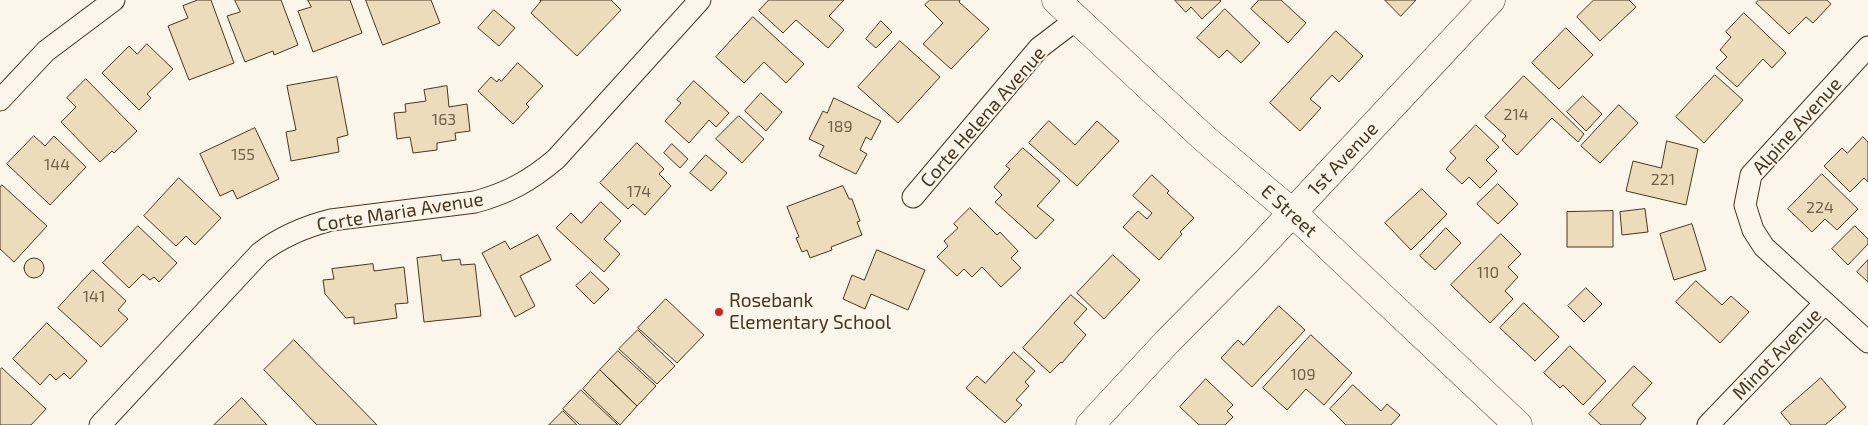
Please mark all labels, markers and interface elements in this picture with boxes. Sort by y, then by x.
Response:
street label: Corte Helena Avenue [916,42,1050,192]
street label: Alpine Avenue [1748,73,1846,179]
house number: 214 [1503,105,1529,125]
house number: 163 [432,110,456,130]
house number: 189 [827,117,853,137]
street label: 1st Avenue [1303,117,1383,201]
house number: 155 [231,145,255,165]
house number: 144 [44,155,70,175]
house number: 221 [1651,170,1675,190]
street label: E Street [1256,180,1322,242]
house number: 174 [627,182,651,202]
street label: Corte Maria Avenue [315,188,485,236]
house number: 224 [1806,198,1834,218]
house number: 110 [1477,263,1499,283]
house number: 141 [83,287,105,307]
place label: Rosebank Elementary School [729,290,891,334]
street label: Minot Avenue [1728,304,1826,404]
marker: Rosebank Elementary School [713,306,725,318]
house number: 109 [1290,365,1316,385]

